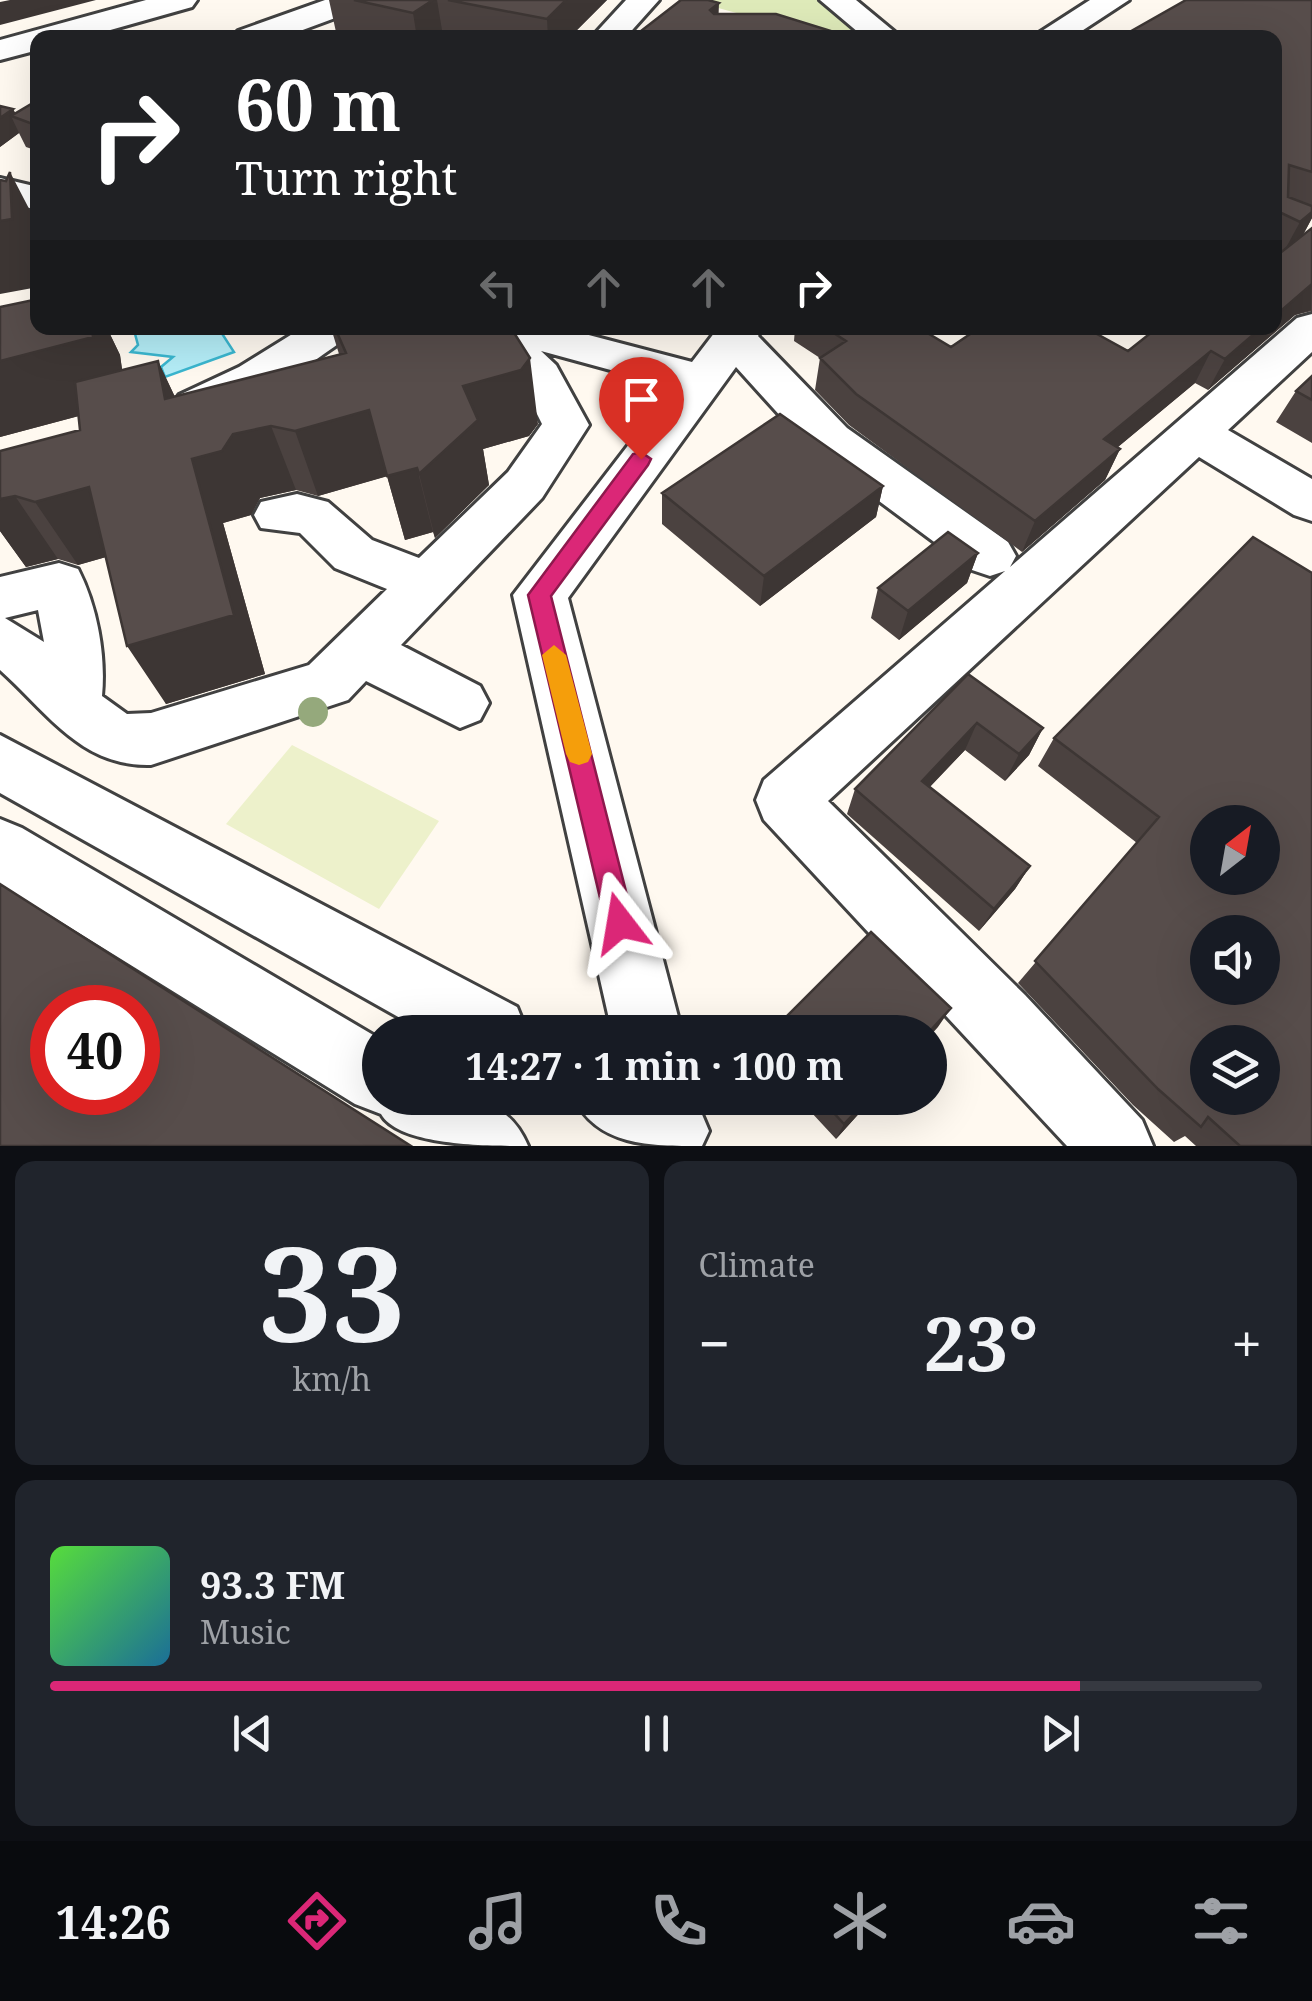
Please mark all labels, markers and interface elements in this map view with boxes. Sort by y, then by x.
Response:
text: 60 m [235,56,401,152]
icon: right [70,70,200,200]
text: Turn right [235,147,457,208]
icon: left [471,260,526,315]
icon: ahead [576,260,631,315]
icon: ahead [681,260,736,315]
icon: right [786,260,841,315]
pin [599,357,684,460]
icon: arrive [614,372,669,427]
north arrow [1190,805,1280,895]
map controls [1190,805,1280,1115]
position arrow [568,871,672,975]
button: sound [1190,915,1280,1005]
speed limit sign: 40 [30,985,160,1115]
button: layers [1190,1025,1280,1115]
text: 14:27 · 1 min · 100 m [465,1039,844,1091]
text: 33 [258,1203,405,1380]
text: Climate [699,1243,815,1286]
text: 23° [923,1291,1038,1393]
text: − [699,1305,730,1380]
text: + [1231,1305,1262,1380]
text: km/h [293,1357,371,1400]
text: 93.3 FM [200,1558,345,1610]
text: Music [200,1610,291,1653]
icon: previous [225,1706,280,1761]
icon: pause [629,1706,684,1761]
icon: next [1033,1706,1088,1761]
icon: directions [282,1886,352,1956]
icon: music [463,1886,533,1956]
icon: phone [644,1886,714,1956]
icon: climate [825,1886,895,1956]
icon: car [1006,1886,1076,1956]
icon: filters [1186,1886,1256,1956]
text: 14:26 [55,1891,171,1952]

